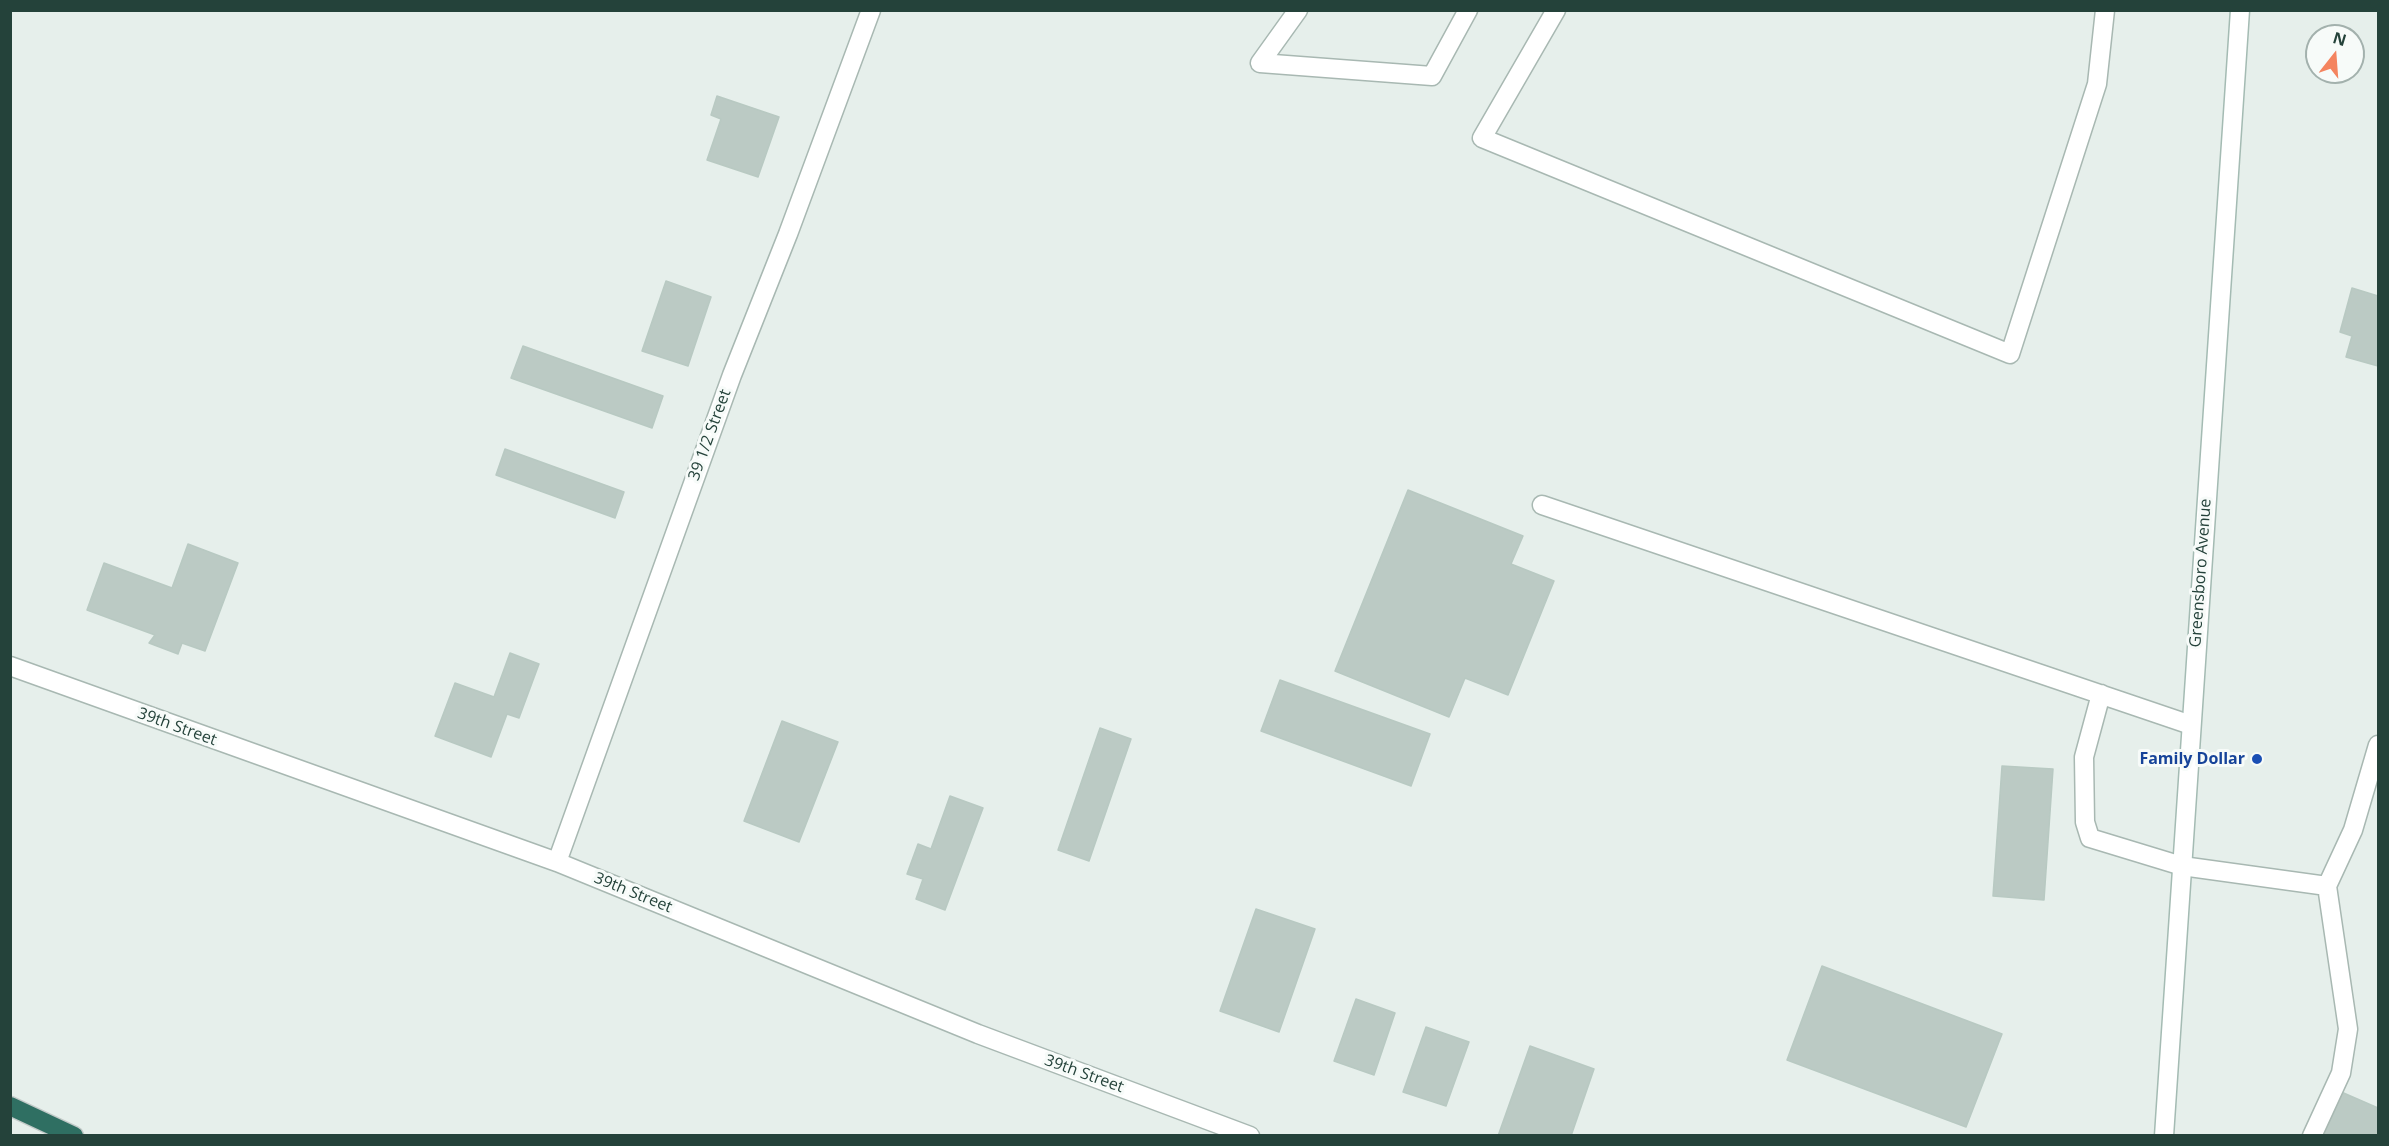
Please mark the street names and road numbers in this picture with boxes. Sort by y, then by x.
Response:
street label: 39 1/2 Street [685,387,735,483]
street label: Greensboro Avenue [2186,498,2216,648]
street label: 39th Street [135,704,219,750]
street label: 39th Street [591,869,675,917]
street label: 39th Street [1042,1051,1126,1097]

